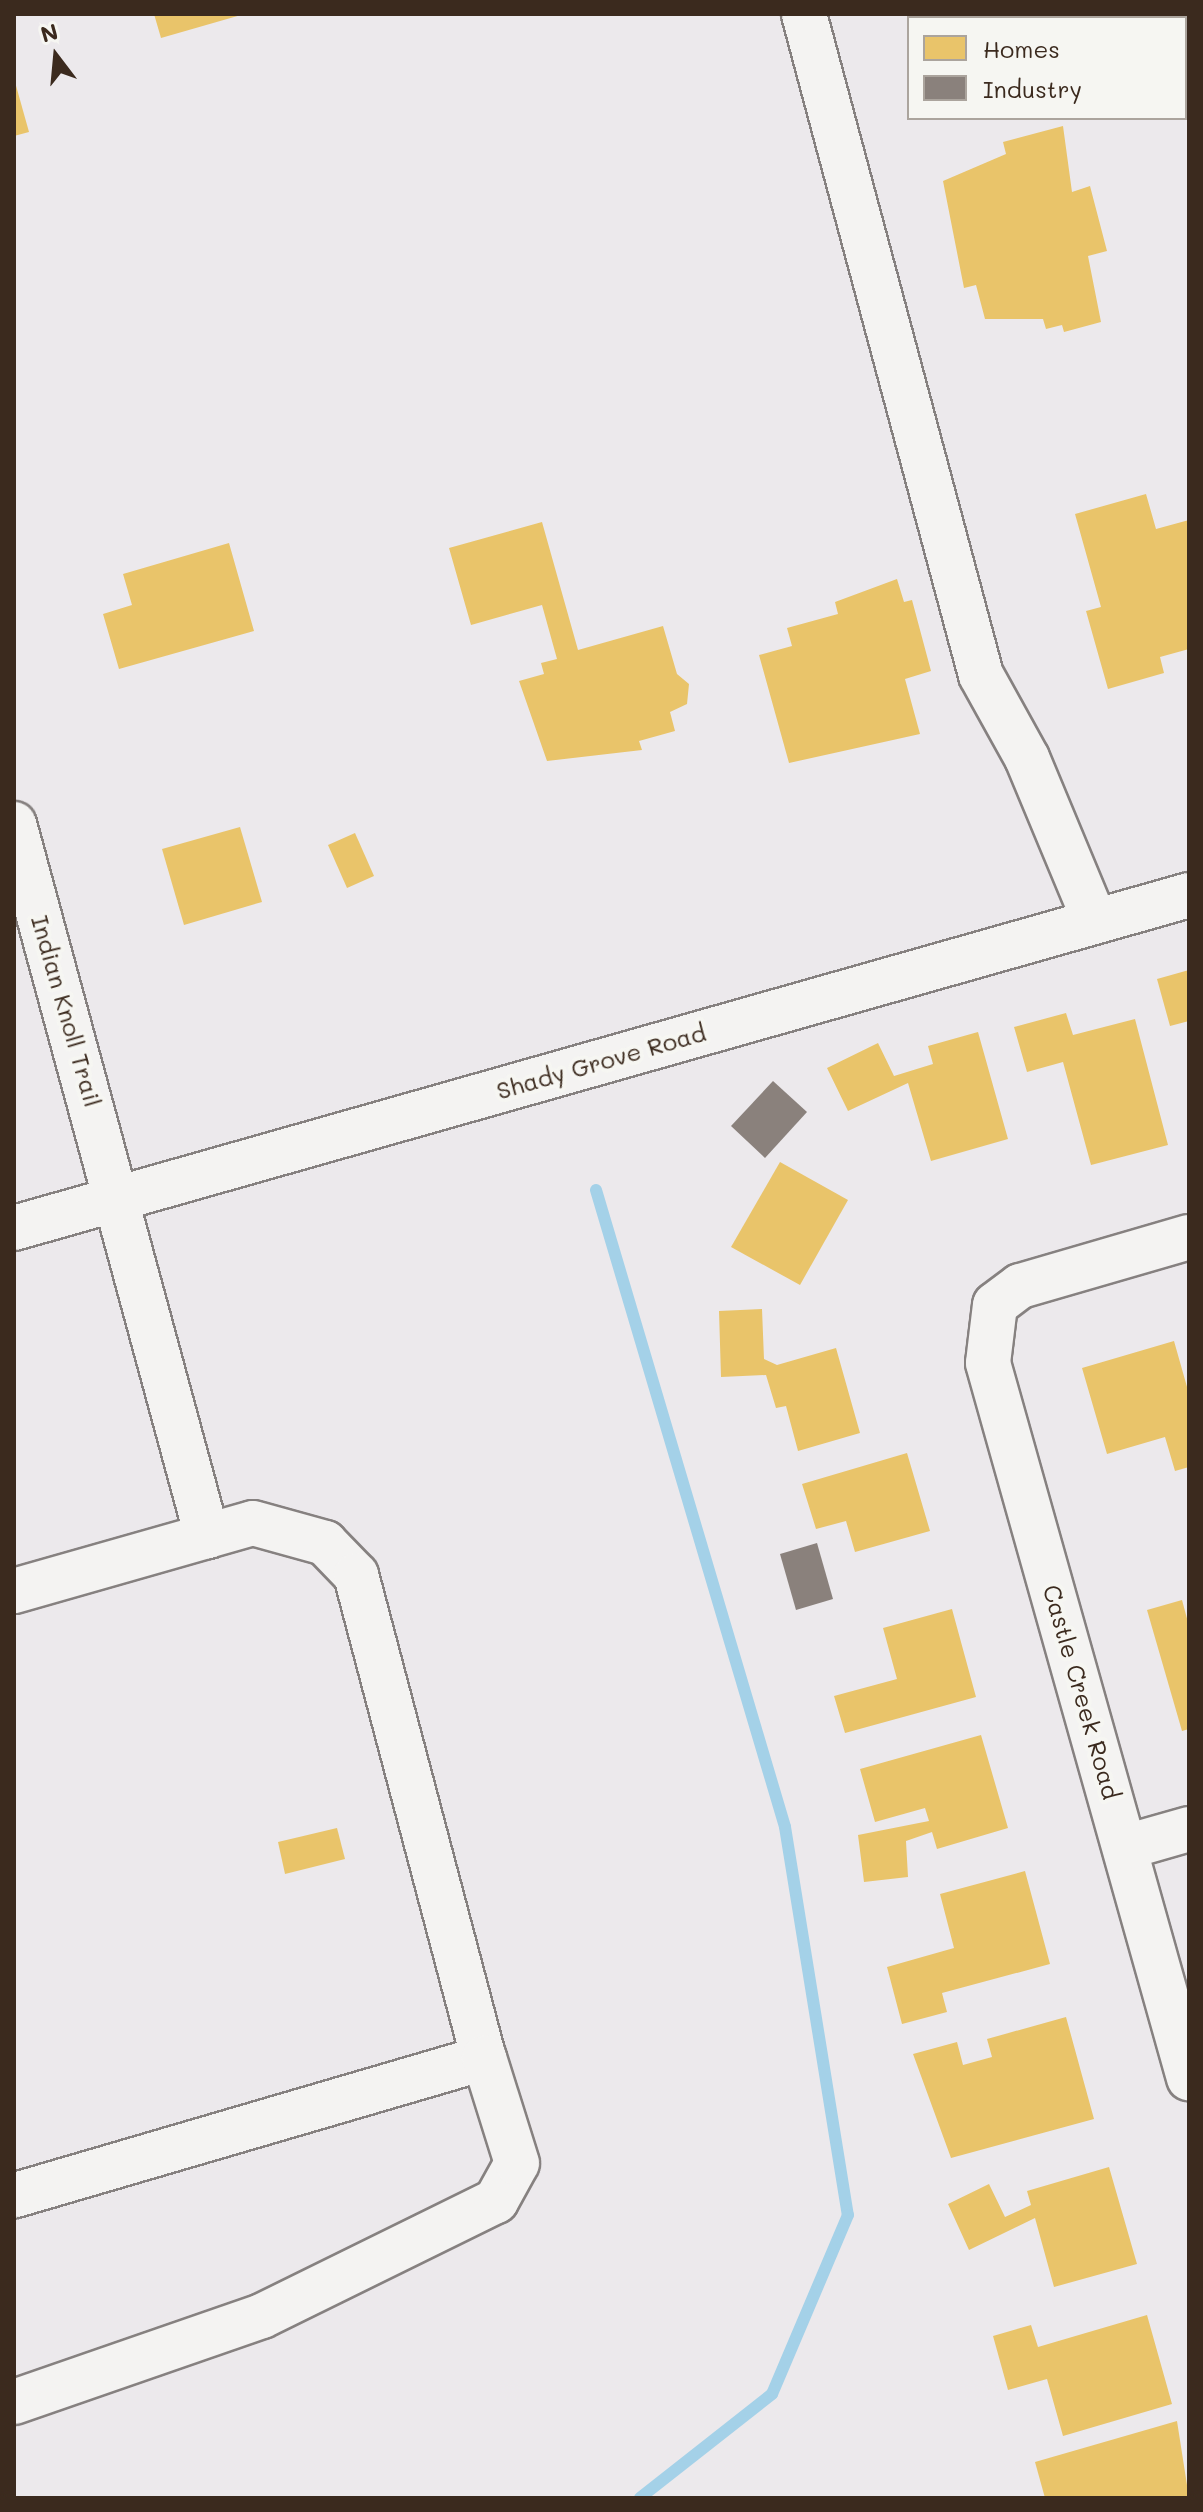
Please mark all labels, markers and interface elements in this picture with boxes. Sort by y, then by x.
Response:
north arrow [16,16,96,96]
text: N [37,16,61,49]
legend [907,16,1187,120]
text: Homes [983,33,1060,64]
text: Industry [983,73,1082,104]
street label: Indian Knoll Trail [26,912,108,1110]
street label: Shady Grove Road [493,1017,709,1105]
street label: Castle Creek Road [1038,1581,1126,1803]

